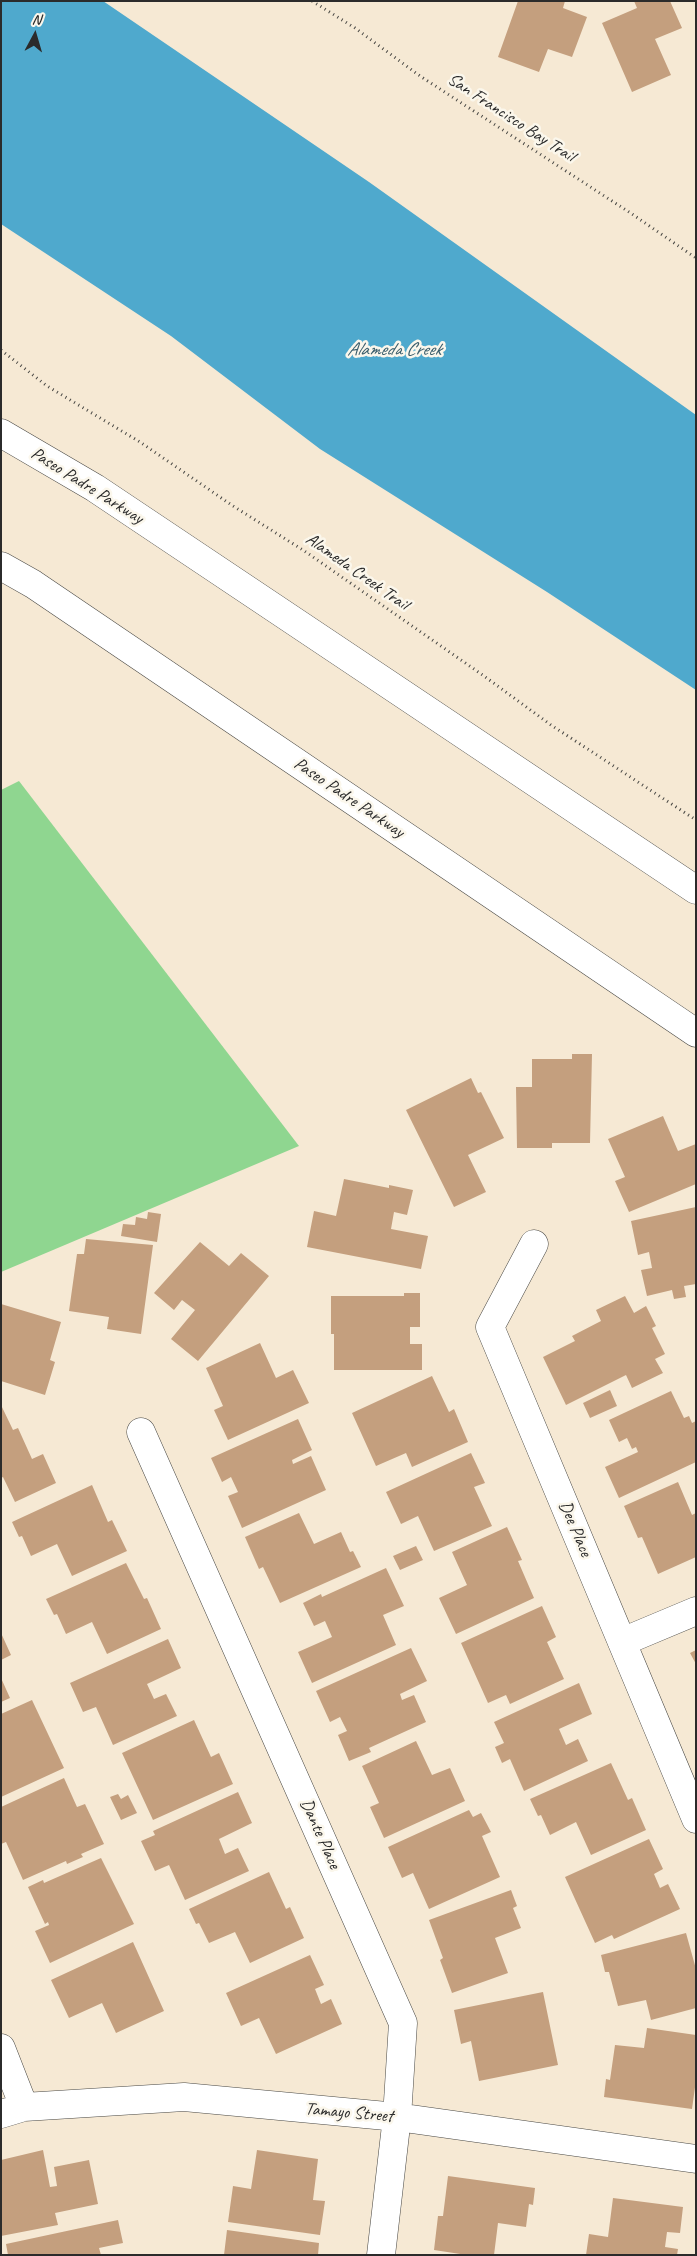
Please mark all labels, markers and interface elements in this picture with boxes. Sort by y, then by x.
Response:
north arrow [10,10,60,60]
text: N [31,11,42,28]
street label: San Francisco Bay Trail [443,69,579,167]
water label: Alameda Creek [347,339,441,361]
street label: Paseo Padre Parkway [27,443,147,529]
street label: Alameda Creek Trail [301,529,413,615]
street label: Paseo Padre Parkway [290,753,408,843]
street label: Dee Place [554,1498,596,1560]
street label: Dante Place [295,1796,345,1872]
street label: Tamayo Street [304,2098,394,2128]

